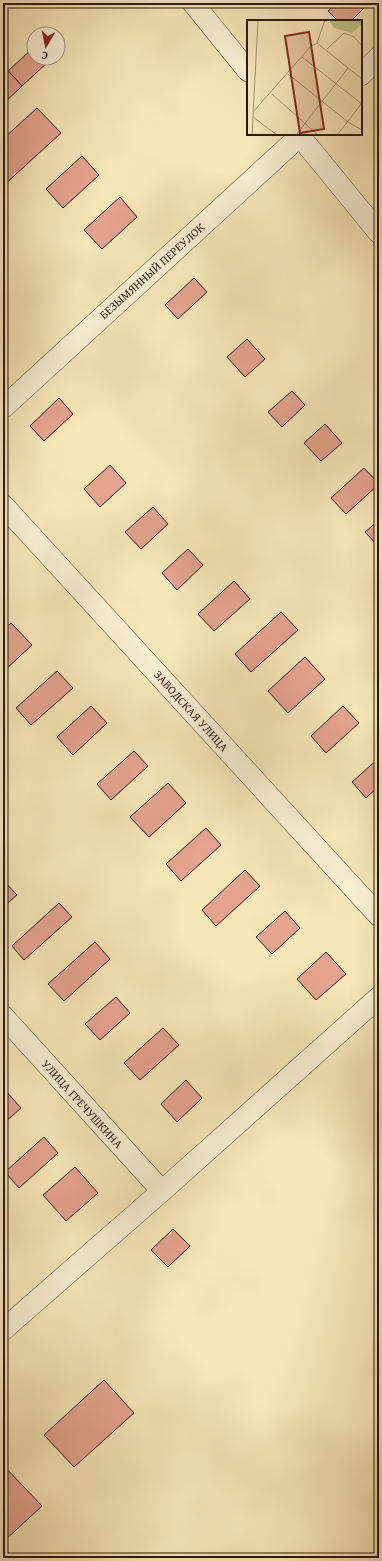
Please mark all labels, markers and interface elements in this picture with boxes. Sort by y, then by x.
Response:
inset map [247,20,362,135]
north arrow [26,26,66,66]
text: С [40,47,49,64]
street label: БЕЗЫМЯННЫЙ ПЕРЕУЛОК [95,218,209,323]
street label: ЗАВОДСКАЯ УЛИЦА [150,666,233,756]
street label: УЛИЦА ГРЕЧУШКИНА [38,1055,127,1152]

